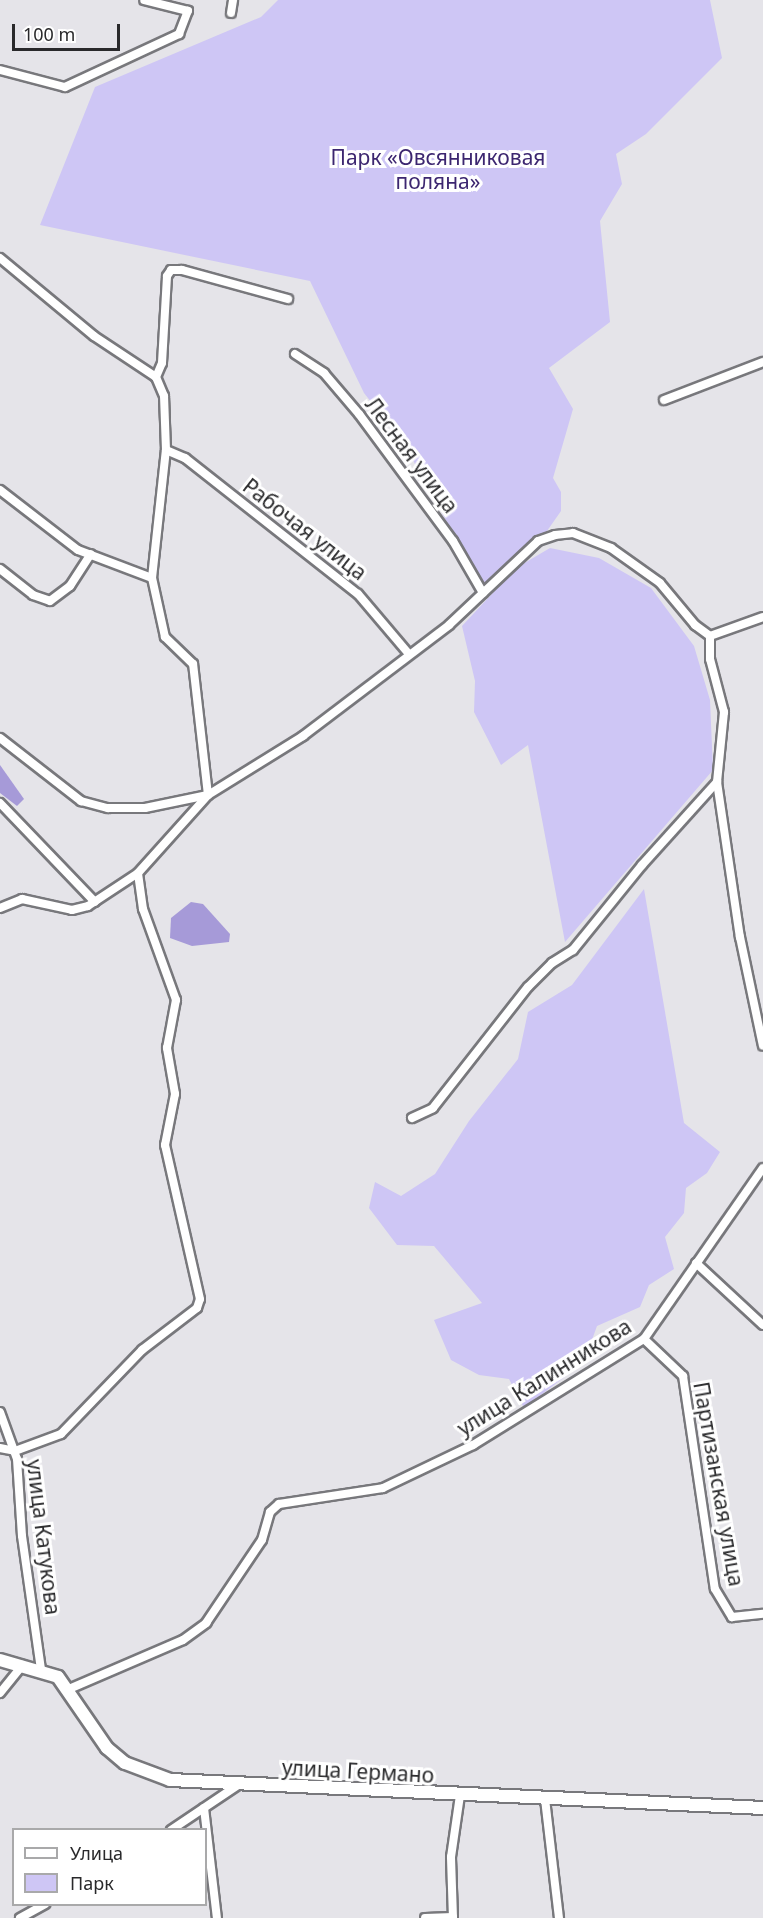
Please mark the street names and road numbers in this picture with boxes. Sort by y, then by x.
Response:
street label: Лесная улица [360,392,464,518]
street label: Рабочая улица [238,473,372,585]
street label: улица Калинникова [452,1313,636,1441]
street label: Партизанская улица [689,1380,749,1588]
street label: улица Катукова [22,1458,66,1616]
street label: улица Германо [281,1754,435,1788]

